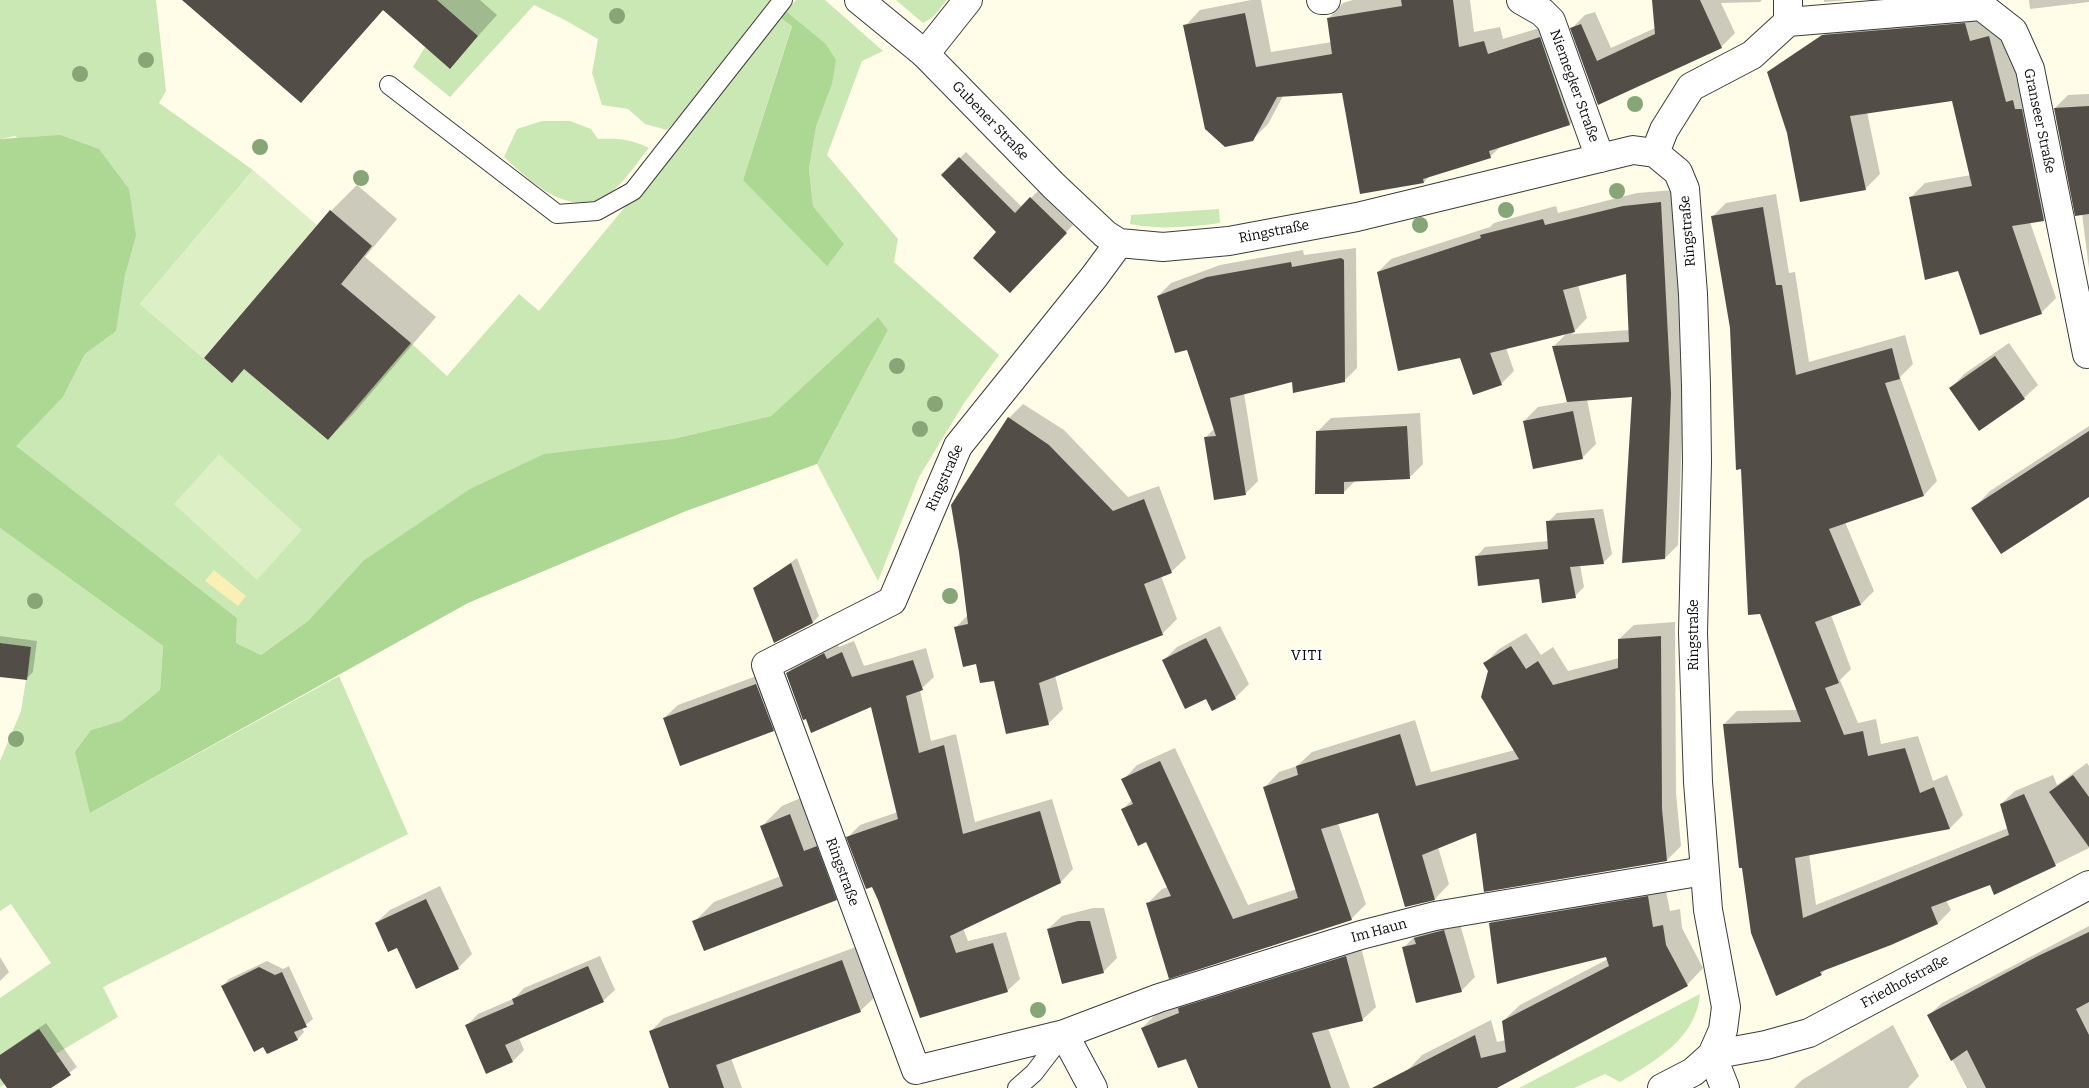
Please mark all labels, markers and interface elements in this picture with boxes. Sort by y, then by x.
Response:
street label: Niemegker Straße [1546,27,1602,145]
street label: Granseer Straße [2020,67,2058,175]
street label: Gubener Straße [948,78,1032,164]
street label: Ringstraße [1677,195,1699,267]
street label: Ringstraße [1237,217,1311,247]
street label: Ringstraße [923,442,967,514]
street label: Ringstraße [1686,599,1702,671]
district label: VITI [1290,647,1324,665]
street label: Ringstraße [822,836,862,908]
street label: Im Haun [1349,915,1409,947]
street label: Friedhofstraße [1858,952,1952,1012]

